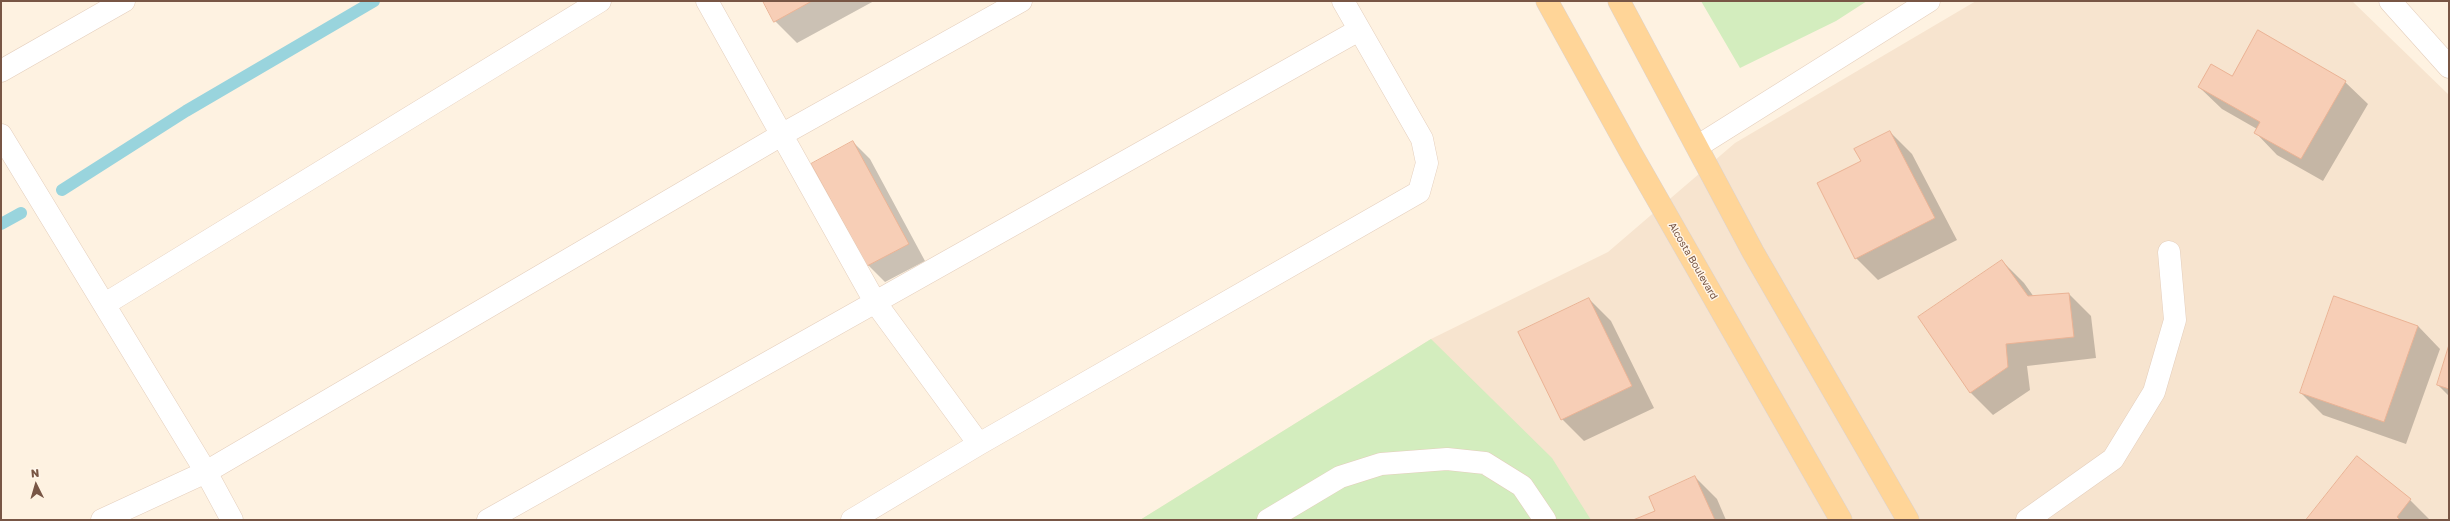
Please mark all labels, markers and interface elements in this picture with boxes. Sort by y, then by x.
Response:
street label: Alcosta Boulevard [1666,220,1720,302]
north arrow [16,465,56,505]
text: N [30,466,40,479]

